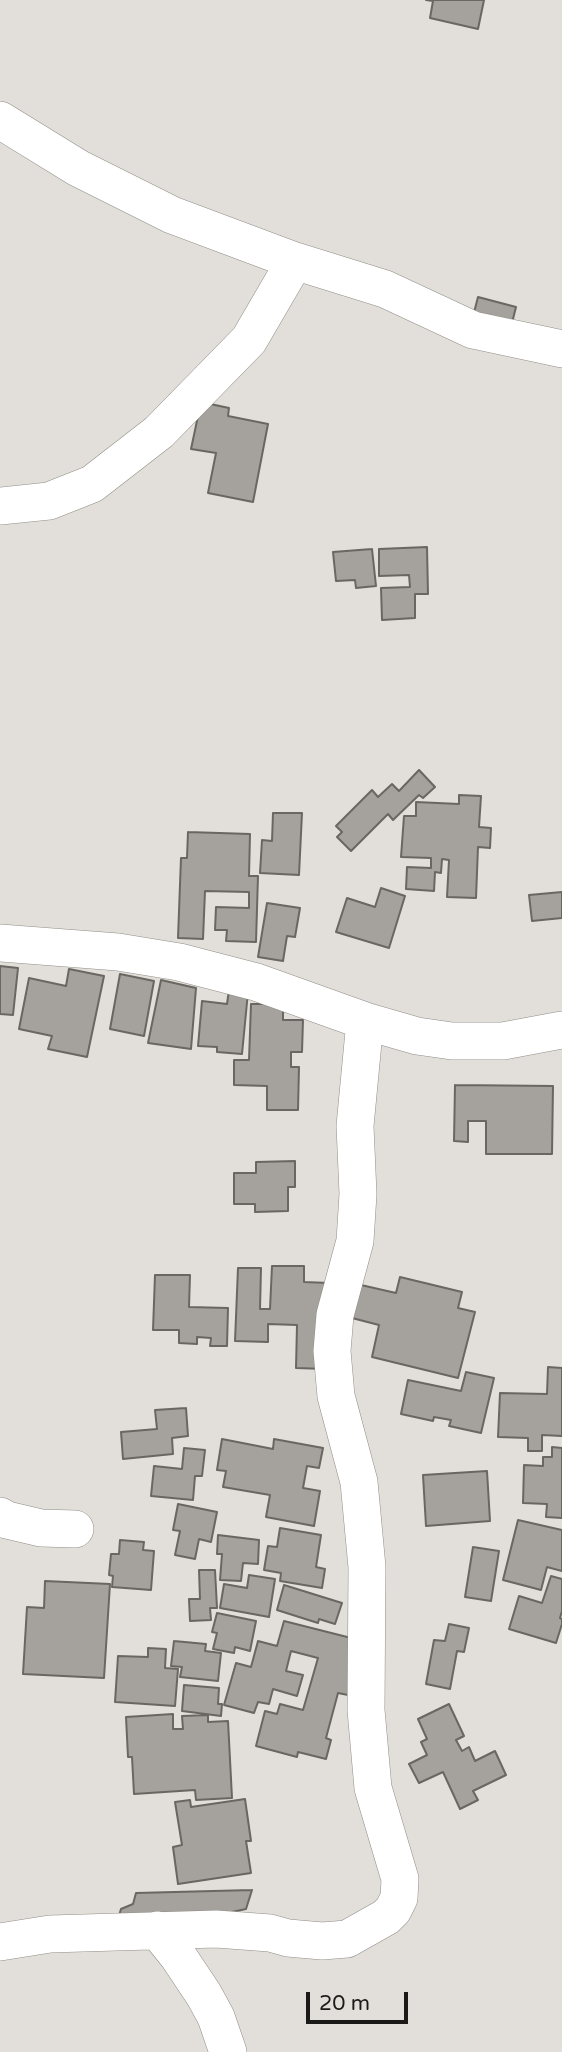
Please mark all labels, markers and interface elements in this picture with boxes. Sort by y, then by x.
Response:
scale bar [310,1979,412,2023]
text: 20 m [319,1991,370,2016]

